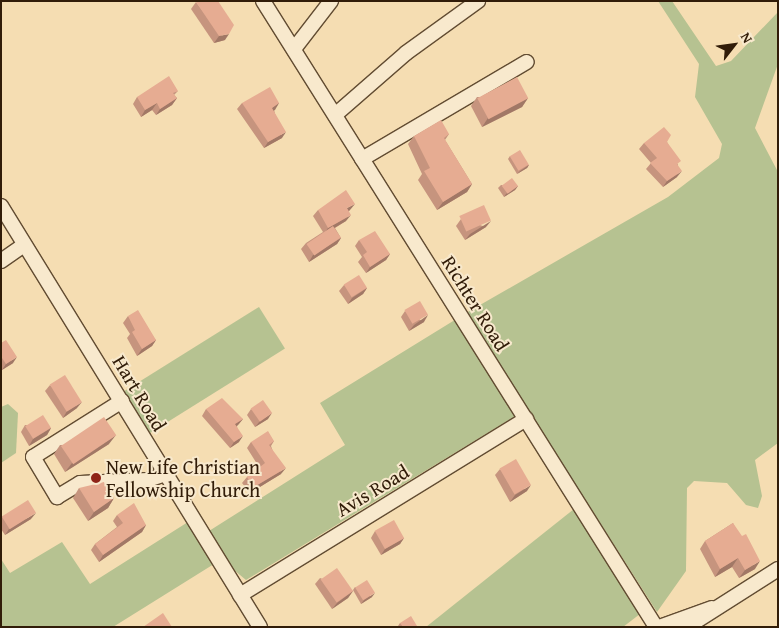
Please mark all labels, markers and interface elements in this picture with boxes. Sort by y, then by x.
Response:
north arrow [709,20,759,70]
text: N [736,28,758,47]
street label: Richter Road [437,251,515,355]
street label: Hart Road [108,351,172,435]
place label: New Life Christian Fellowship Church [106,454,260,501]
street label: Avis Road [331,459,413,521]
marker: New Life Christian Fellowship Church [90,472,102,484]

